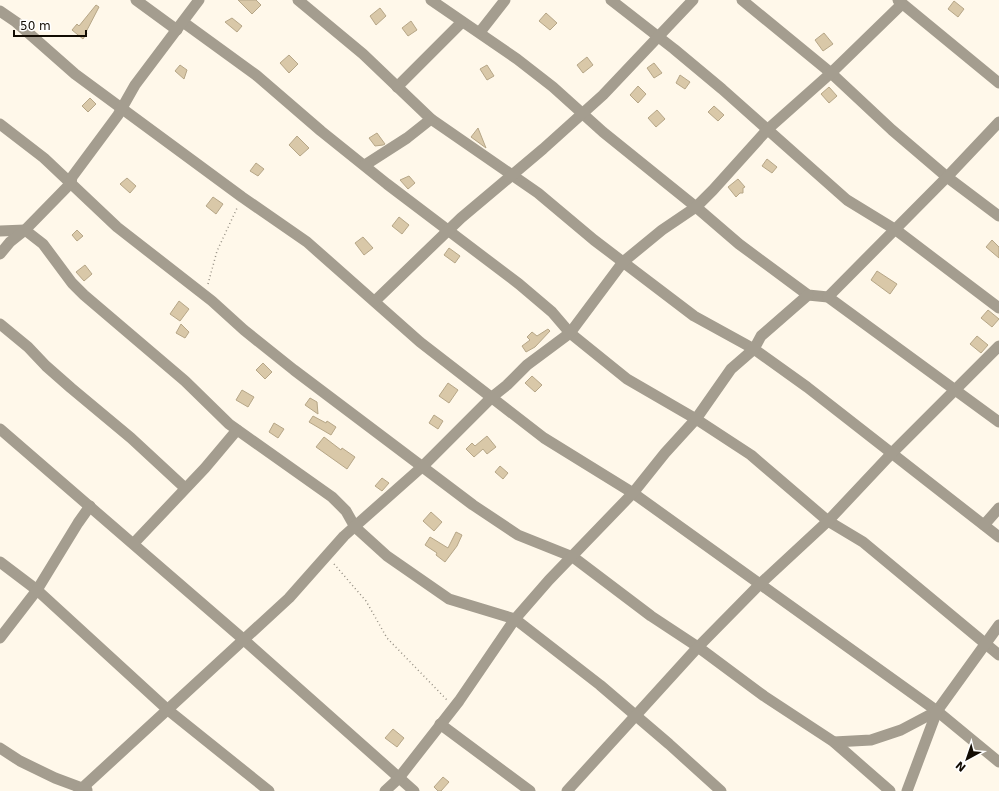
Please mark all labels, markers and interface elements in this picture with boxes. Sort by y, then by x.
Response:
scale bar [14,12,86,38]
text: 50 m [20,19,51,33]
north arrow [947,739,987,779]
text: N [953,758,969,774]

